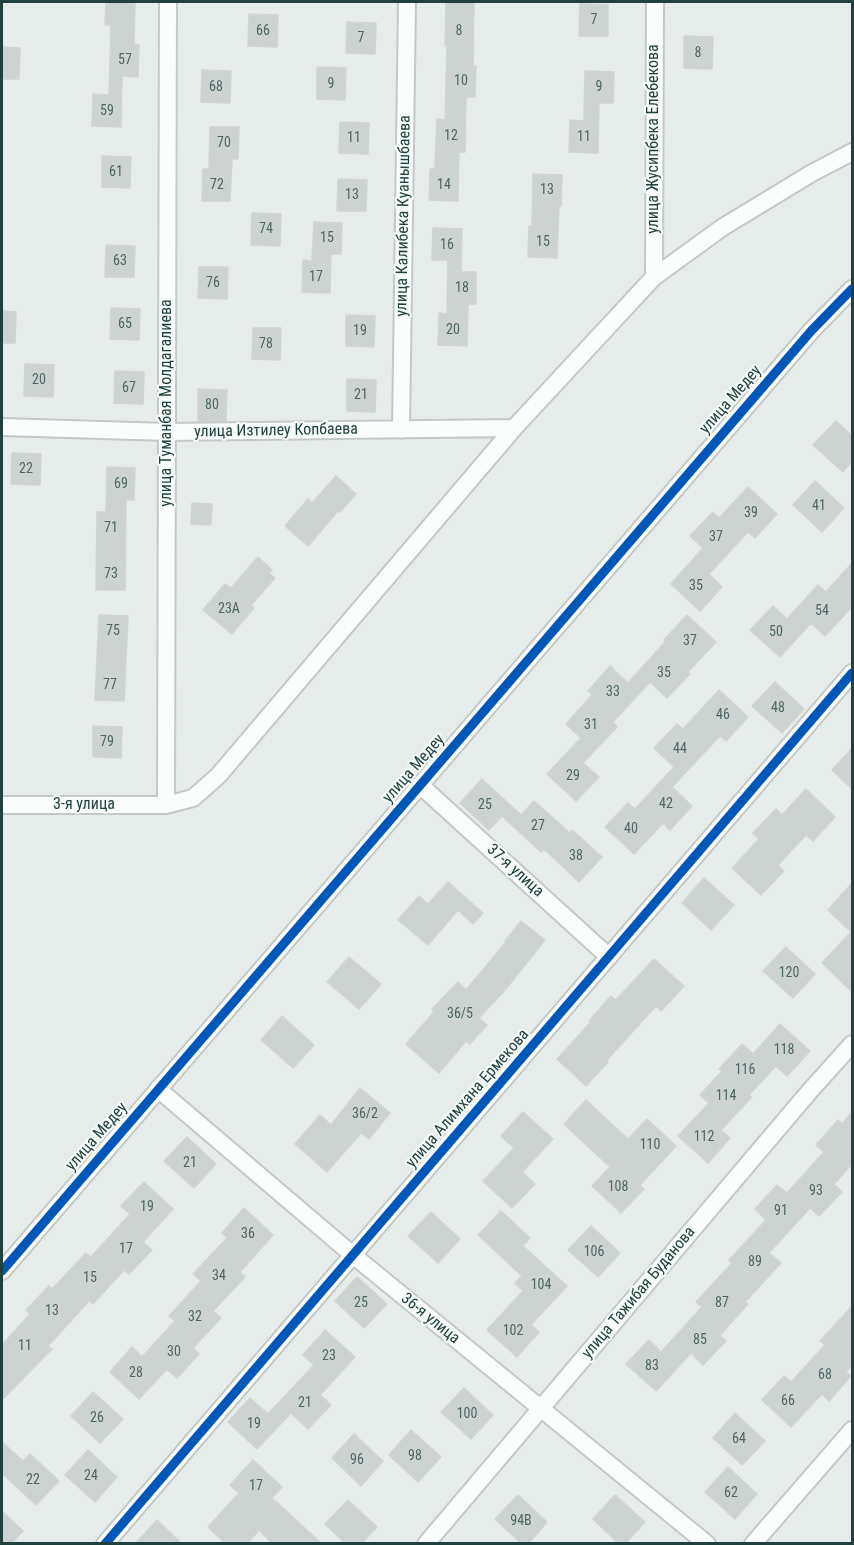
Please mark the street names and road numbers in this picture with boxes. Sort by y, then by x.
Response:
street label: улица Жусипбека Елебекова [644,44,664,234]
street label: улица Калибека Куанышбаева [393,115,415,317]
street label: улица Туманбая Молдагалиева [157,299,177,507]
street label: улица Медеу [696,362,766,438]
street label: улица Изтилеу Копбаева [194,420,358,442]
street label: улица Медеу [379,731,449,807]
street label: 3-я улица [53,795,115,815]
street label: 37-я улица [483,840,547,902]
street label: улица Алимхана Ермекова [403,1026,533,1172]
street label: улица Медеу [62,1099,132,1175]
street label: улица Тажибая Буданова [578,1223,700,1363]
street label: 36-я улица [397,1290,463,1348]

